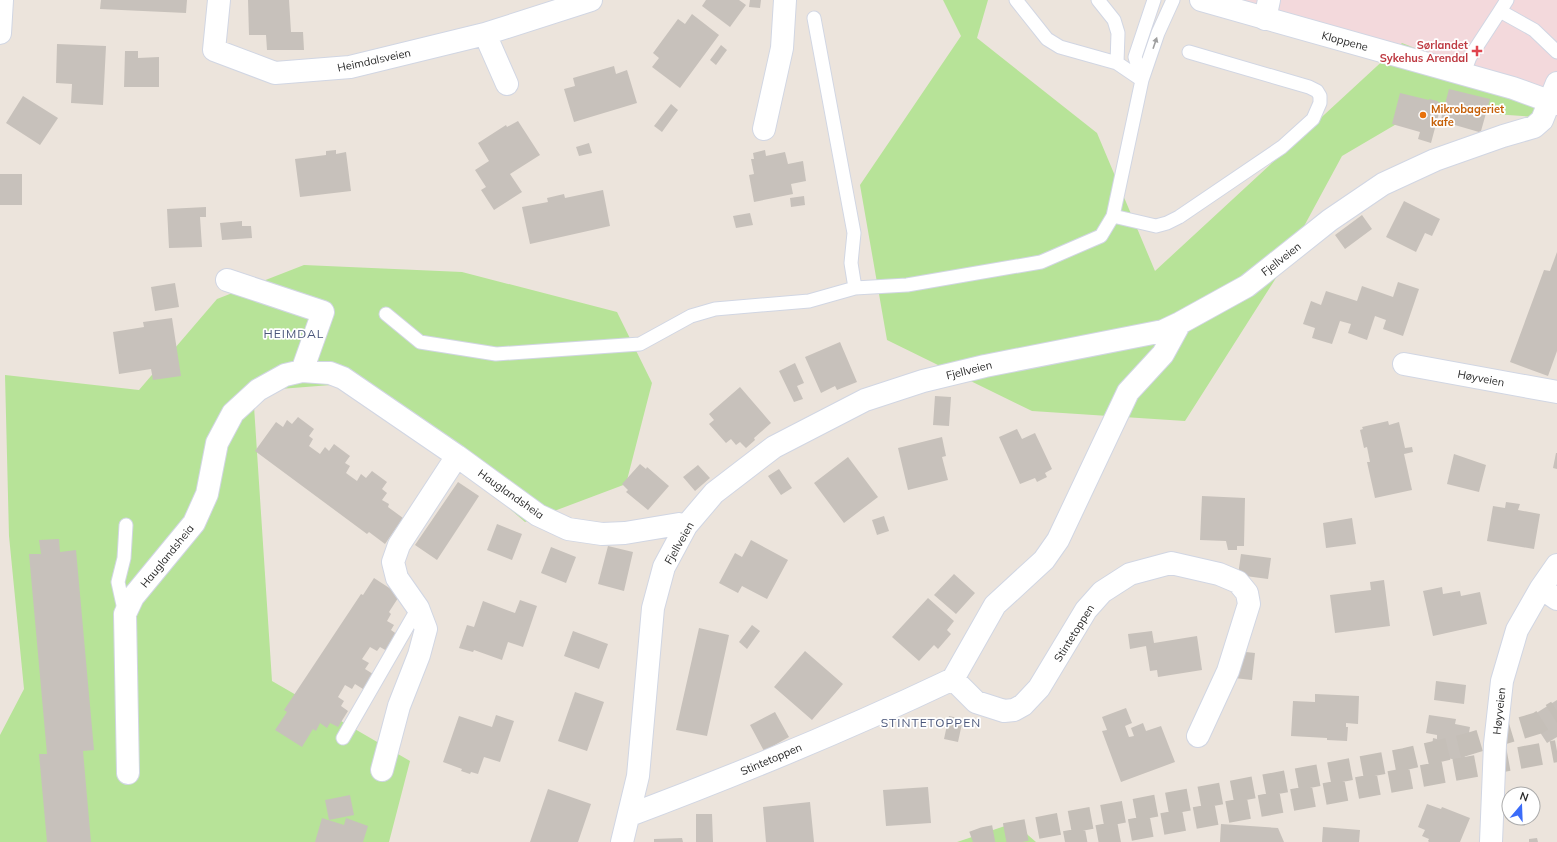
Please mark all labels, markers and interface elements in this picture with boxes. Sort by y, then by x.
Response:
street label: Kloppene [1320,28,1370,54]
one-way arrow [1152,37,1158,49]
place label: Sørlandet Sykehus Arendal [1380,38,1468,65]
street label: Heimdalsveien [336,45,412,75]
marker: Sørlandet Sykehus Arendal [1471,45,1483,57]
place label: Mikrobageriet kafe [1431,102,1504,129]
marker: Mikrobageriet kafe [1418,110,1428,120]
street label: Fjellveien [1258,239,1304,279]
district label: HEIMDAL [264,326,324,341]
street label: Fjellveien [945,358,993,382]
street label: Høyveien [1456,367,1506,389]
street label: Hauglandsheia [475,466,547,522]
street label: Fjellveien [661,519,697,567]
street label: Hauglandsheia [137,522,197,590]
street label: Stintetoppen [1051,602,1097,664]
street label: Høyveien [1490,687,1508,735]
district label: STINTETOPPEN [881,715,981,730]
street label: Stintetoppen [738,740,804,778]
north arrow [1501,786,1541,826]
text: N [1518,789,1530,805]

